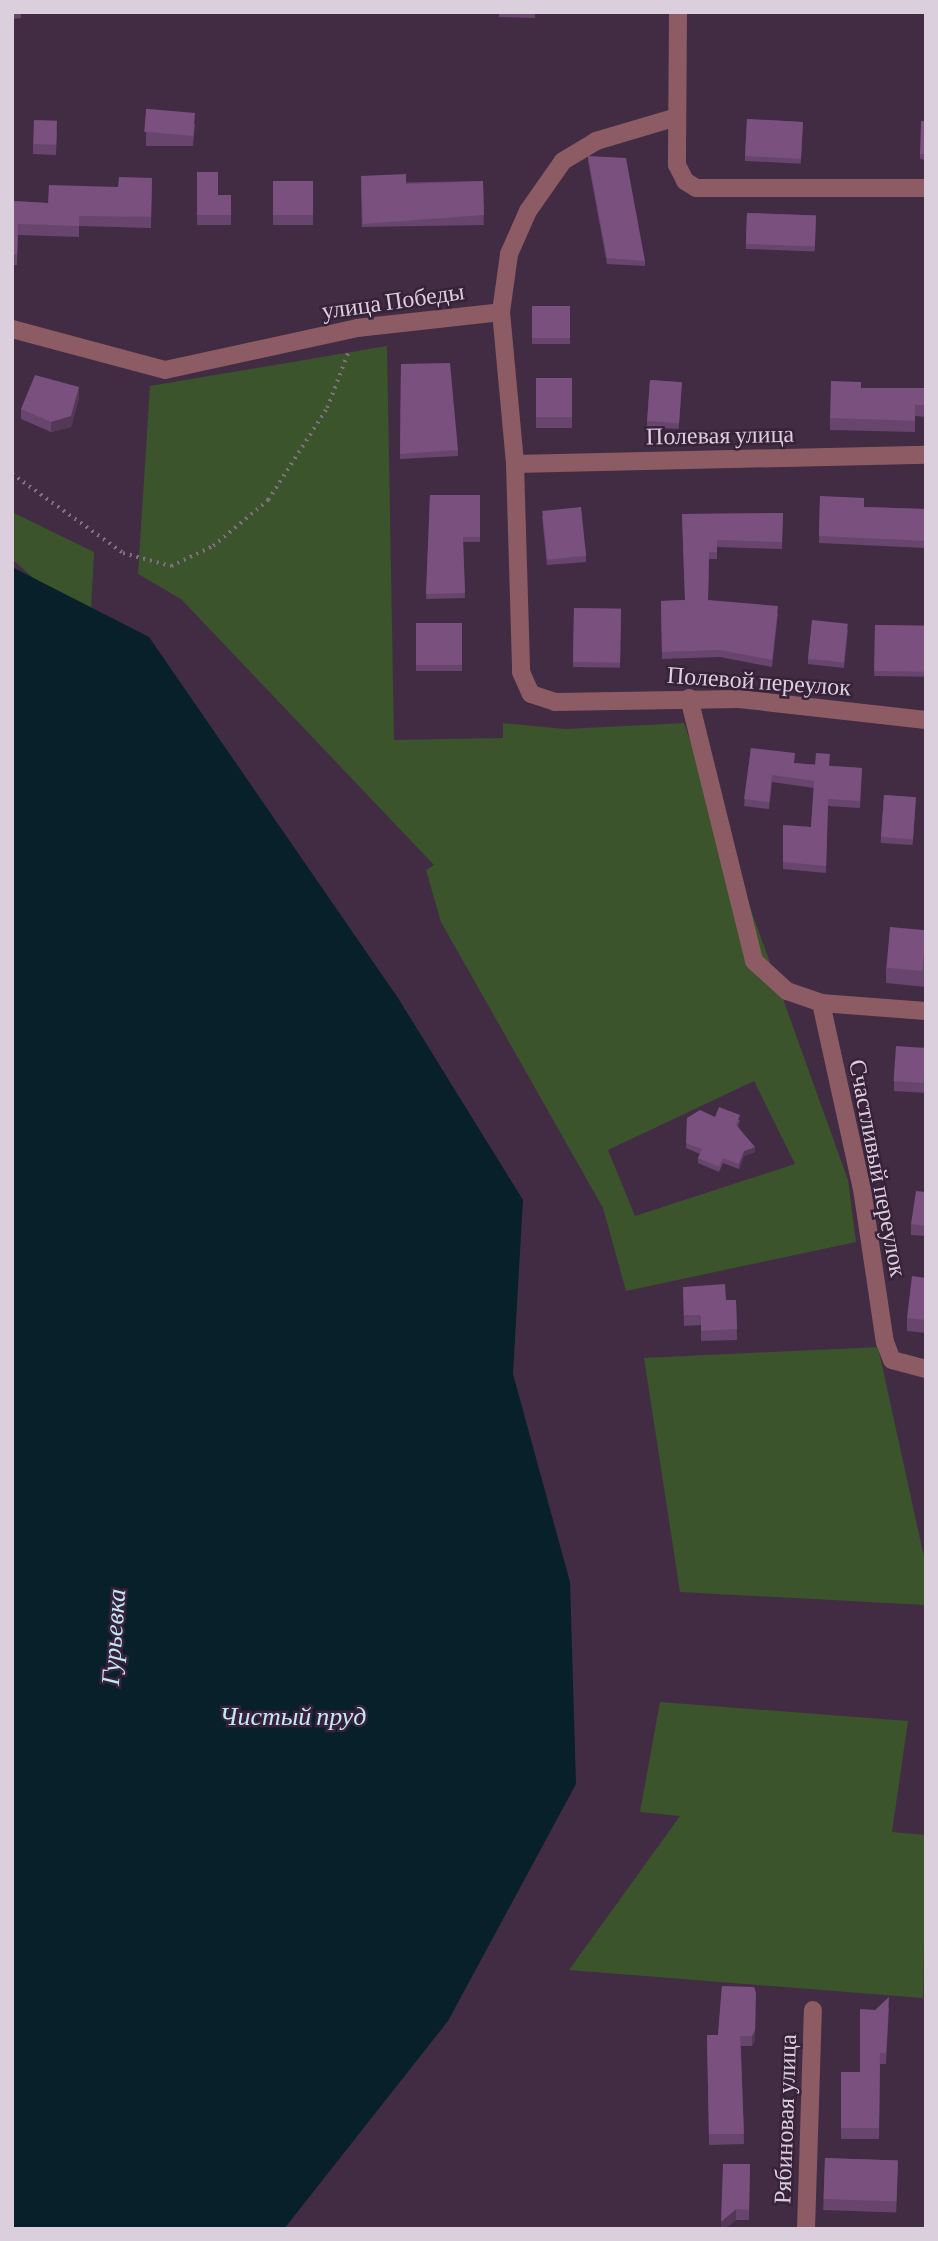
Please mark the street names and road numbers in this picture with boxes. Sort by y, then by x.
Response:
street label: улица Победы [320,277,466,325]
street label: Полевая улица [646,419,794,451]
street label: Полевой переулок [666,660,852,702]
street label: Счастливый переулок [843,1057,913,1279]
street label: Рябиновая улица [768,2034,802,2204]

